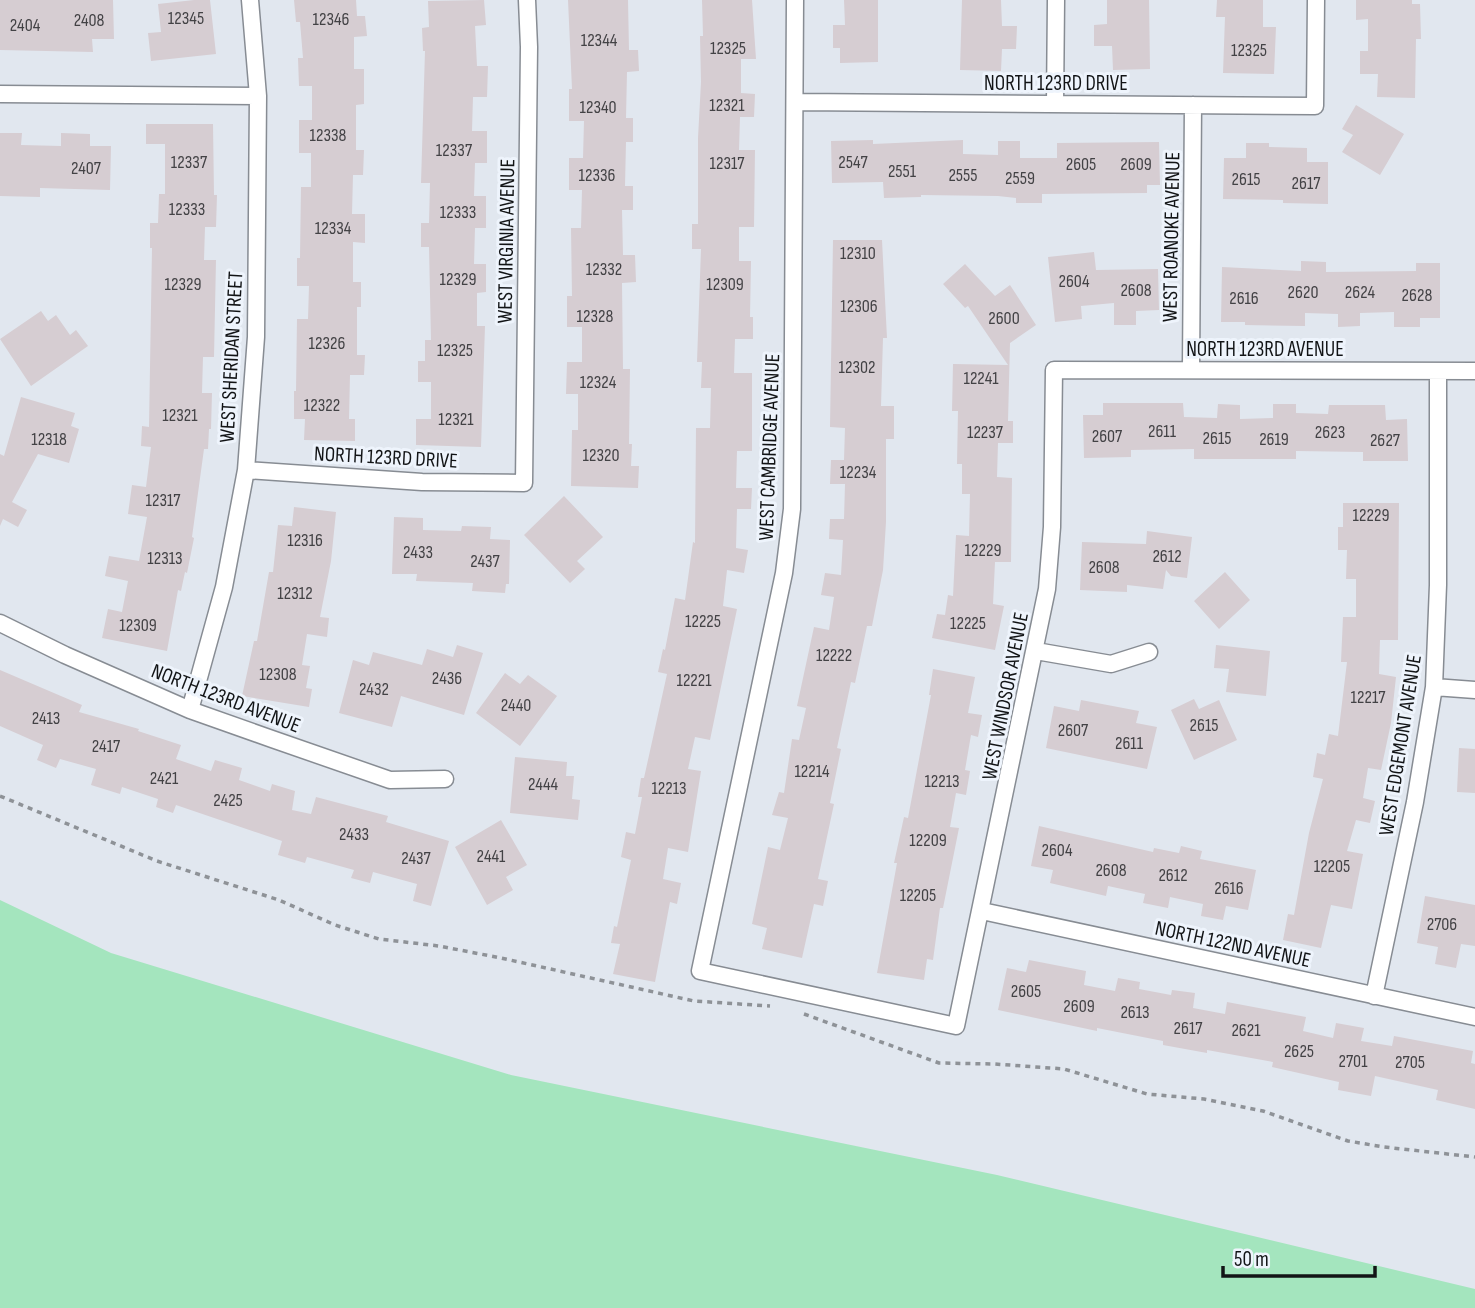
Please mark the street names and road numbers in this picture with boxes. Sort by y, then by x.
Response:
street label: NORTH 123RD DRIVE [984,71,1128,96]
street label: WEST ROANOKE AVENUE [1158,152,1185,322]
street label: WEST VIRGINIA AVENUE [493,159,520,323]
street label: WEST SHERIDAN STREET [215,270,248,443]
street label: NORTH 123RD AVENUE [1186,337,1344,362]
street label: WEST CAMBRIDGE AVENUE [754,353,785,541]
street label: NORTH 123RD DRIVE [313,441,458,474]
street label: WEST WINDSOR AVENUE [977,610,1034,782]
street label: WEST EDGEMONT AVENUE [1374,653,1427,837]
street label: NORTH 123RD AVENUE [148,659,304,738]
street label: NORTH 122ND AVENUE [1153,916,1313,973]

